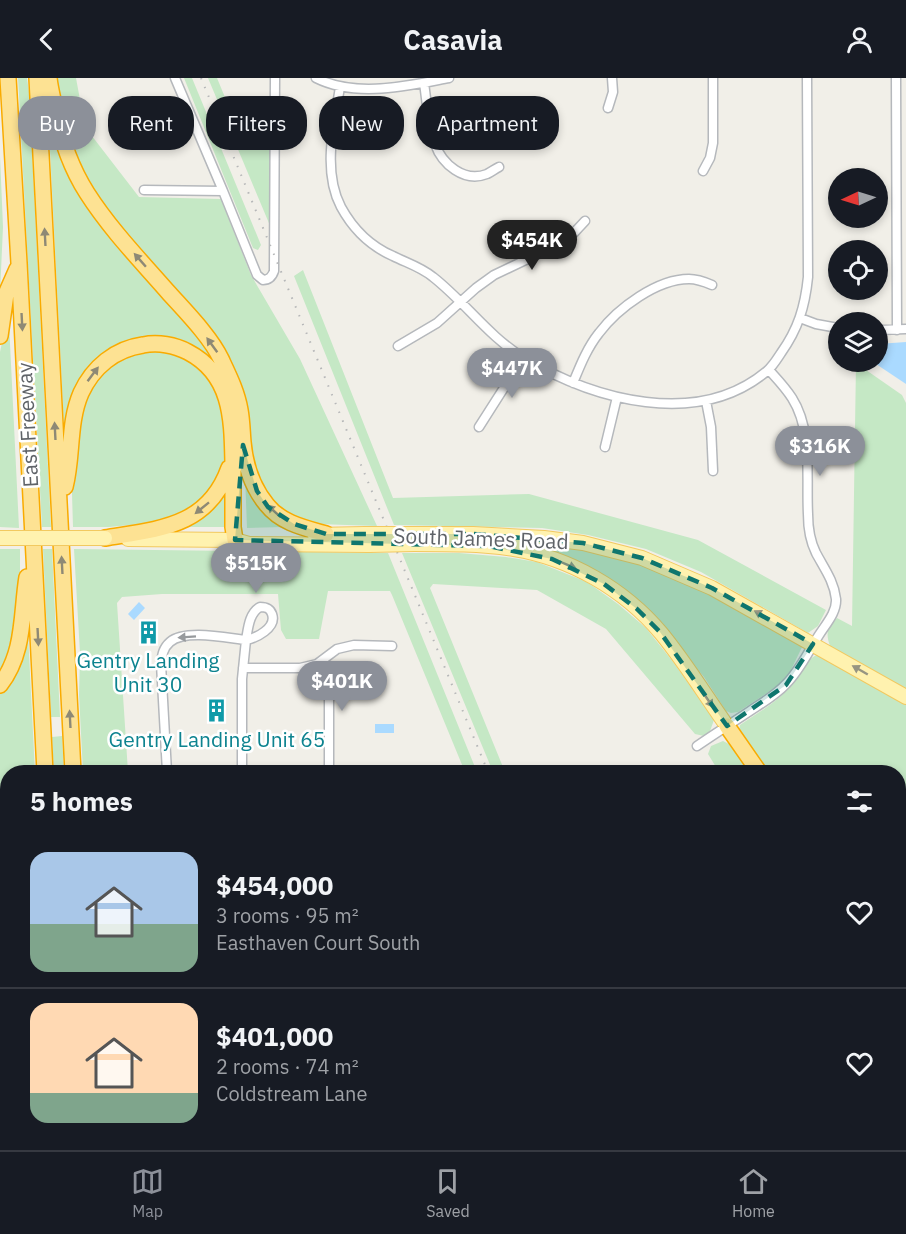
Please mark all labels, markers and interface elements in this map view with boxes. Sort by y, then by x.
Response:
text: Casavia [403,22,503,57]
icon: back [30,23,63,56]
icon: person [843,23,876,56]
chip: Buy [18,96,96,150]
chip: Rent [108,96,194,150]
chip: Filters [206,96,307,150]
chip: New [319,96,404,150]
chip: Apartment [416,96,559,150]
north arrow [828,168,888,228]
map controls [828,168,888,372]
pin: $454K [490,220,574,271]
text: $454K [501,226,563,253]
one-way arrow [41,227,50,246]
button: locate [828,240,888,300]
one-way arrow [134,253,147,268]
one-way arrow [17,312,26,331]
button: layers [828,312,888,372]
one-way arrow [206,338,218,354]
pin: $447K [470,348,554,399]
text: $447K [481,354,543,381]
street label: East Freeway [10,361,44,488]
one-way arrow [87,367,99,382]
one-way arrow [51,422,60,441]
pin: $316K [778,426,862,477]
text: $316K [789,432,851,459]
one-way arrow [194,502,210,515]
one-way arrow [267,505,282,518]
street label: South James Road [393,521,569,555]
pin: $515K [214,543,298,594]
text: $515K [225,549,287,576]
one-way arrow [58,556,67,575]
one-way arrow [559,561,577,571]
one-way arrow [753,610,770,620]
building icon: Gentry Landing Unit 30 [135,619,161,645]
one-way arrow [33,627,42,646]
one-way arrow [178,632,197,641]
place label: Gentry Landing Unit 30 [77,646,219,698]
pin: $401K [300,661,384,712]
one-way arrow [852,665,868,676]
text: $401K [311,667,373,694]
one-way arrow [702,691,714,707]
building icon: Gentry Landing Unit 65 [204,698,230,724]
one-way arrow [66,709,75,728]
place label: Gentry Landing Unit 65 [109,725,325,753]
text: 5 homes [30,784,133,818]
icon: filters [843,785,876,818]
text: $454,000 [216,868,333,902]
icon: home [78,876,150,948]
icon: heart [843,896,876,929]
text: 3 rooms · 95 m² [216,902,359,929]
text: Easthaven Court South [216,929,420,956]
text: $401,000 [216,1019,333,1053]
icon: home [78,1027,150,1099]
icon: heart [843,1047,876,1080]
text: 2 rooms · 74 m² [216,1053,359,1080]
text: Coldstream Lane [216,1080,367,1107]
tab: Map [131,1165,164,1221]
tab: Saved [426,1165,470,1221]
tab: Home [732,1165,775,1221]

